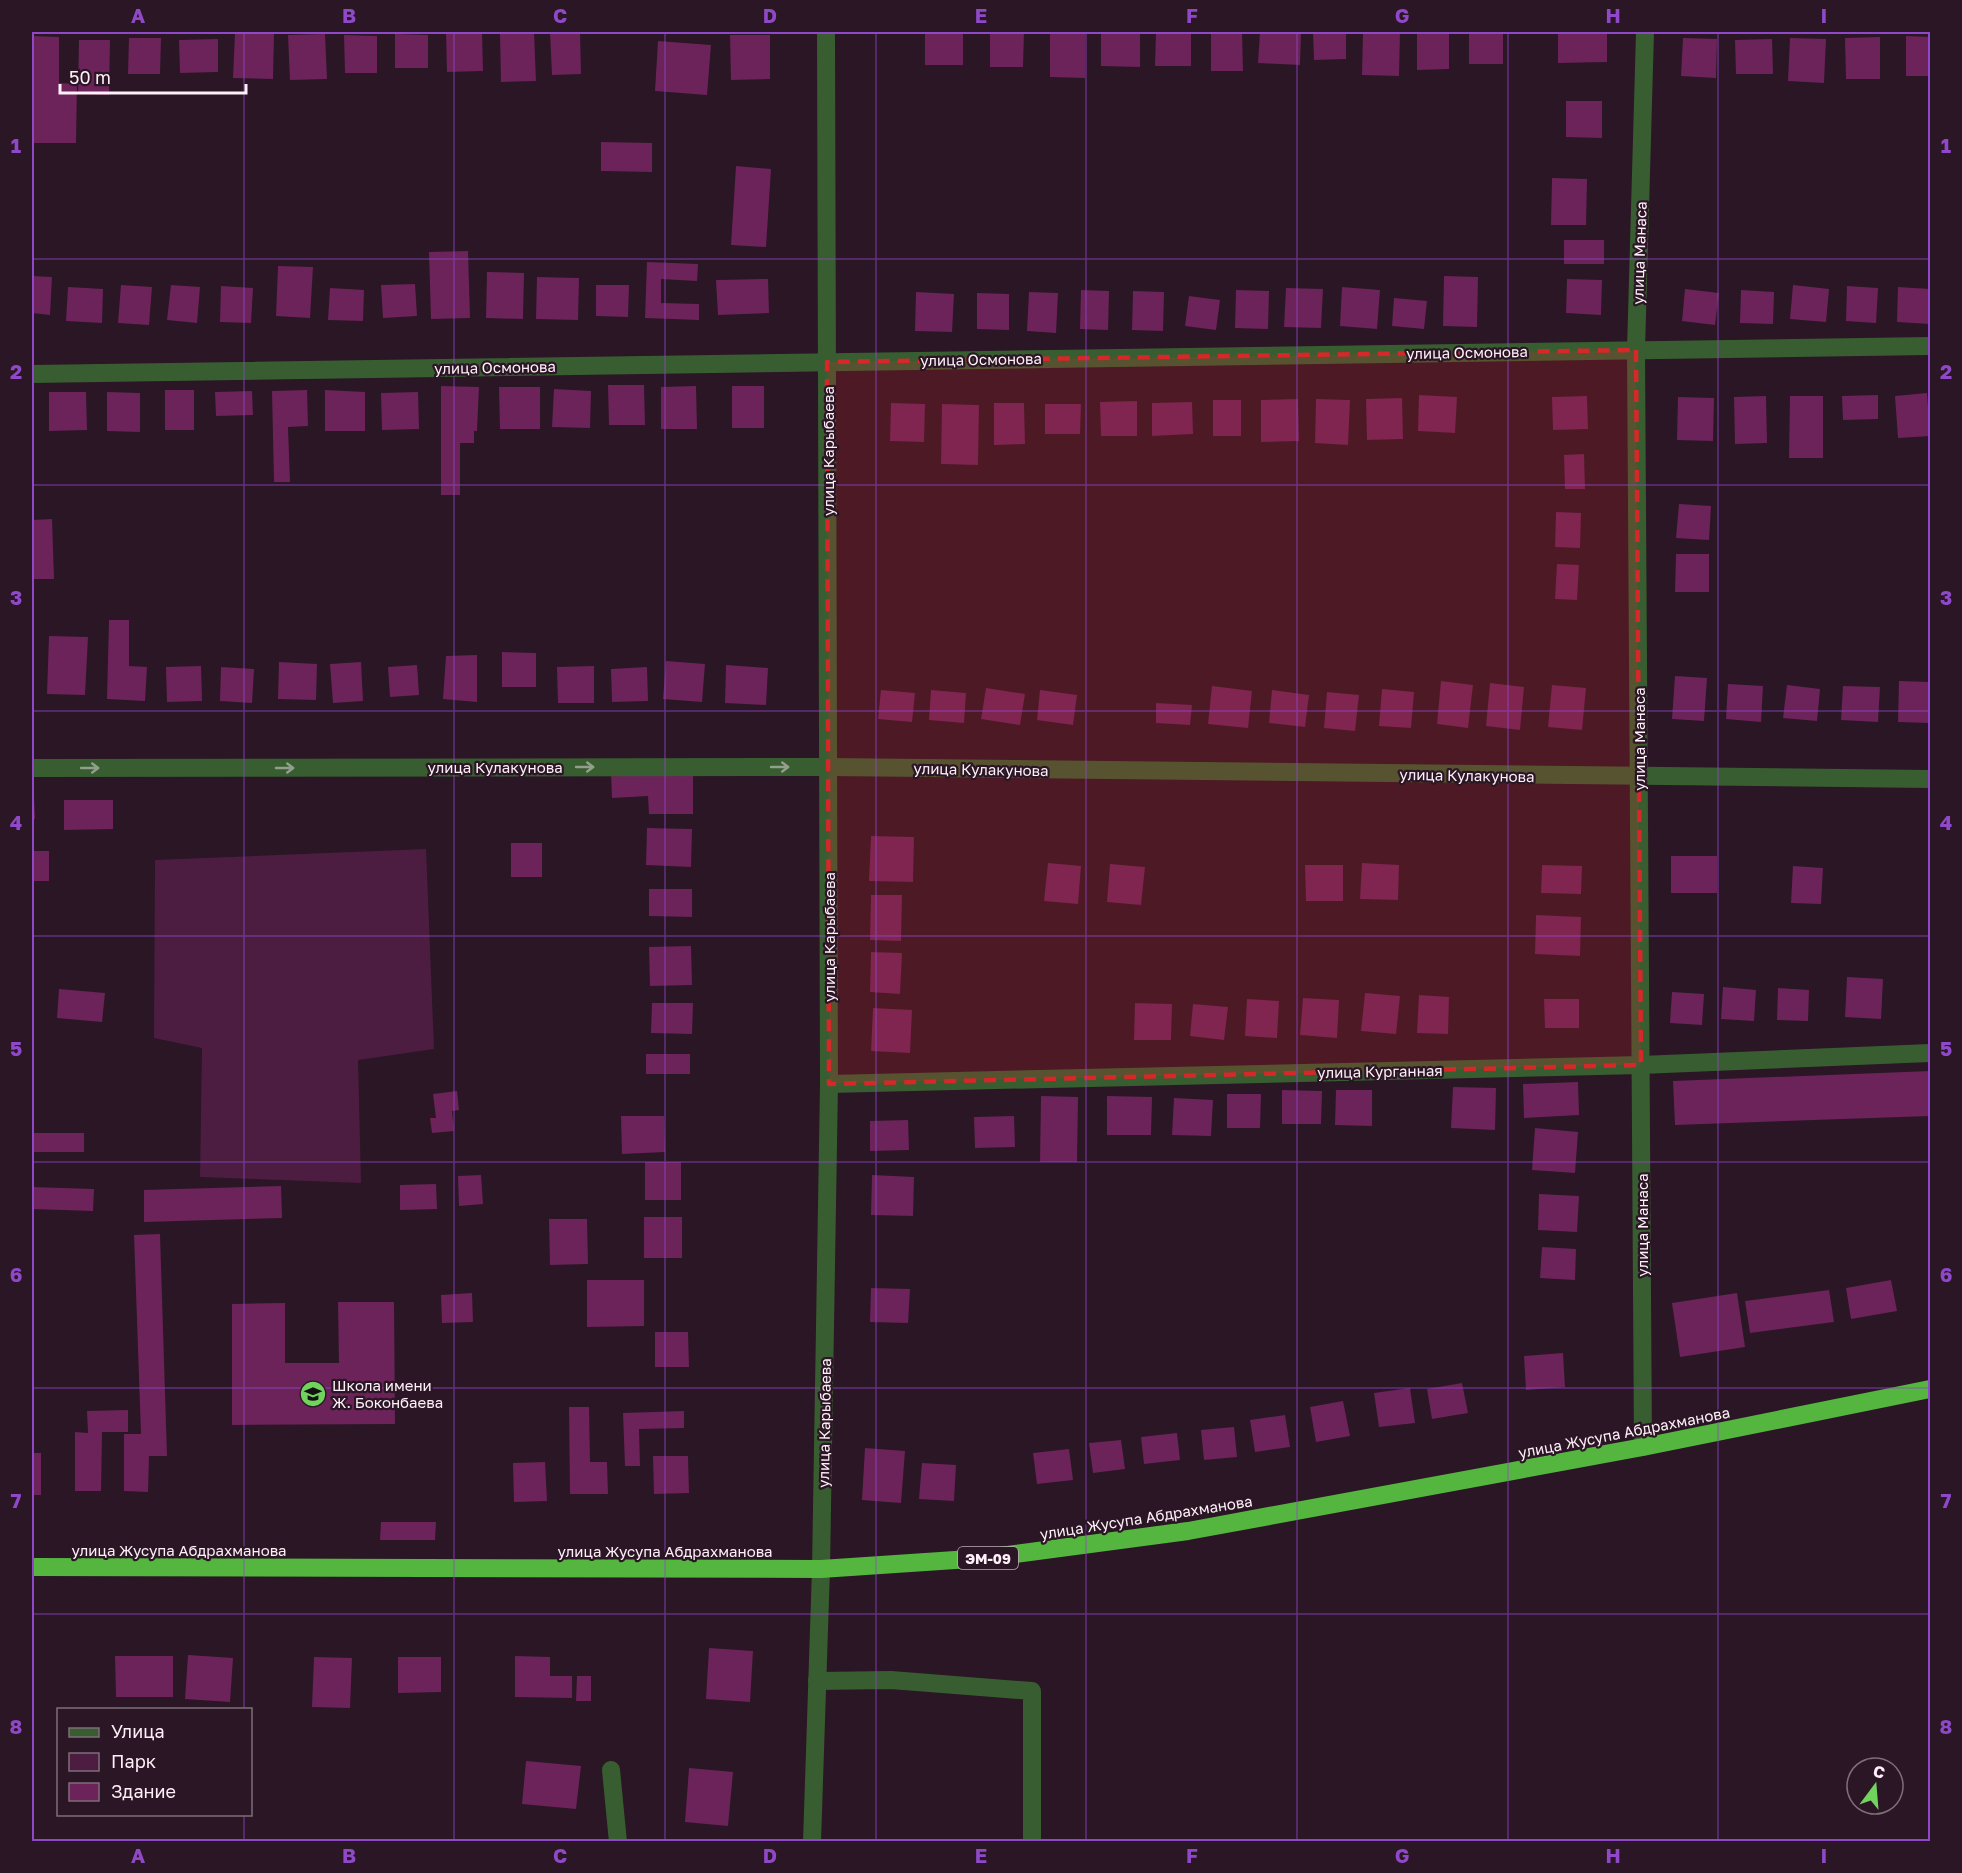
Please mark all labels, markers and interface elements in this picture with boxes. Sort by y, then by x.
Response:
text: A [131,3,145,27]
text: B [342,3,356,27]
text: C [553,3,567,27]
text: D [763,3,777,27]
text: E [975,3,987,27]
text: F [1186,3,1198,27]
text: G [1395,3,1409,27]
text: H [1605,3,1621,27]
text: I [1821,3,1827,27]
scale bar [60,57,246,95]
text: 50 m [69,66,111,88]
text: 1 [11,133,21,157]
text: 1 [1941,133,1951,157]
street label: улица Манаса [1628,201,1650,305]
street label: улица Осмонова [1406,342,1528,362]
street label: улица Осмонова [920,349,1042,369]
street label: улица Осмонова [434,357,556,377]
text: 2 [10,359,22,383]
text: 2 [1940,359,1952,383]
street label: улица Карыбаева [819,386,837,516]
text: 3 [10,585,22,609]
text: 3 [1940,585,1952,609]
street label: улица Манаса [1630,687,1648,791]
street label: улица Кулакунова [427,758,563,776]
street label: улица Кулакунова [913,759,1049,779]
one-way arrow [574,761,594,773]
one-way arrow [769,761,789,773]
one-way arrow [79,762,99,774]
one-way arrow [274,762,294,774]
street label: улица Кулакунова [1399,765,1535,785]
text: 4 [10,810,22,834]
text: 4 [1940,810,1952,834]
street label: улица Карыбаева [820,872,838,1002]
text: 5 [10,1036,22,1060]
text: 5 [1940,1036,1952,1060]
street label: улица Курганная [1317,1061,1443,1081]
street label: улица Манаса [1633,1173,1651,1277]
text: 6 [10,1262,22,1286]
text: 6 [1940,1262,1952,1286]
street label: улица Карыбаева [814,1358,834,1488]
place label: Школа имени Ж. Боконбаева [332,1376,443,1411]
school or university icon: Школа имени Ж. Боконбаева [298,1379,328,1409]
street label: улица Жусупа Абдрахманова [1517,1403,1731,1461]
text: 7 [11,1488,22,1512]
text: 7 [1941,1488,1952,1512]
street label: улица Жусупа Абдрахманова [1038,1491,1254,1543]
street label: улица Жусупа Абдрахманова [71,1541,287,1559]
street label: улица Жусупа Абдрахманова [557,1542,773,1560]
road number: ЭМ-09 [958,1547,1018,1569]
legend [57,1708,252,1816]
text: 8 [10,1714,22,1738]
text: 8 [1940,1714,1952,1738]
text: Улица [111,1720,165,1742]
text: Парк [111,1750,156,1772]
north arrow [1845,1756,1905,1816]
text: С [1871,1760,1887,1783]
text: Здание [111,1780,176,1802]
text: A [131,1843,145,1867]
text: B [342,1843,356,1867]
text: C [553,1843,567,1867]
text: D [763,1843,777,1867]
text: E [975,1843,987,1867]
text: F [1186,1843,1198,1867]
text: G [1395,1843,1409,1867]
text: H [1605,1843,1621,1867]
text: I [1821,1843,1827,1867]

